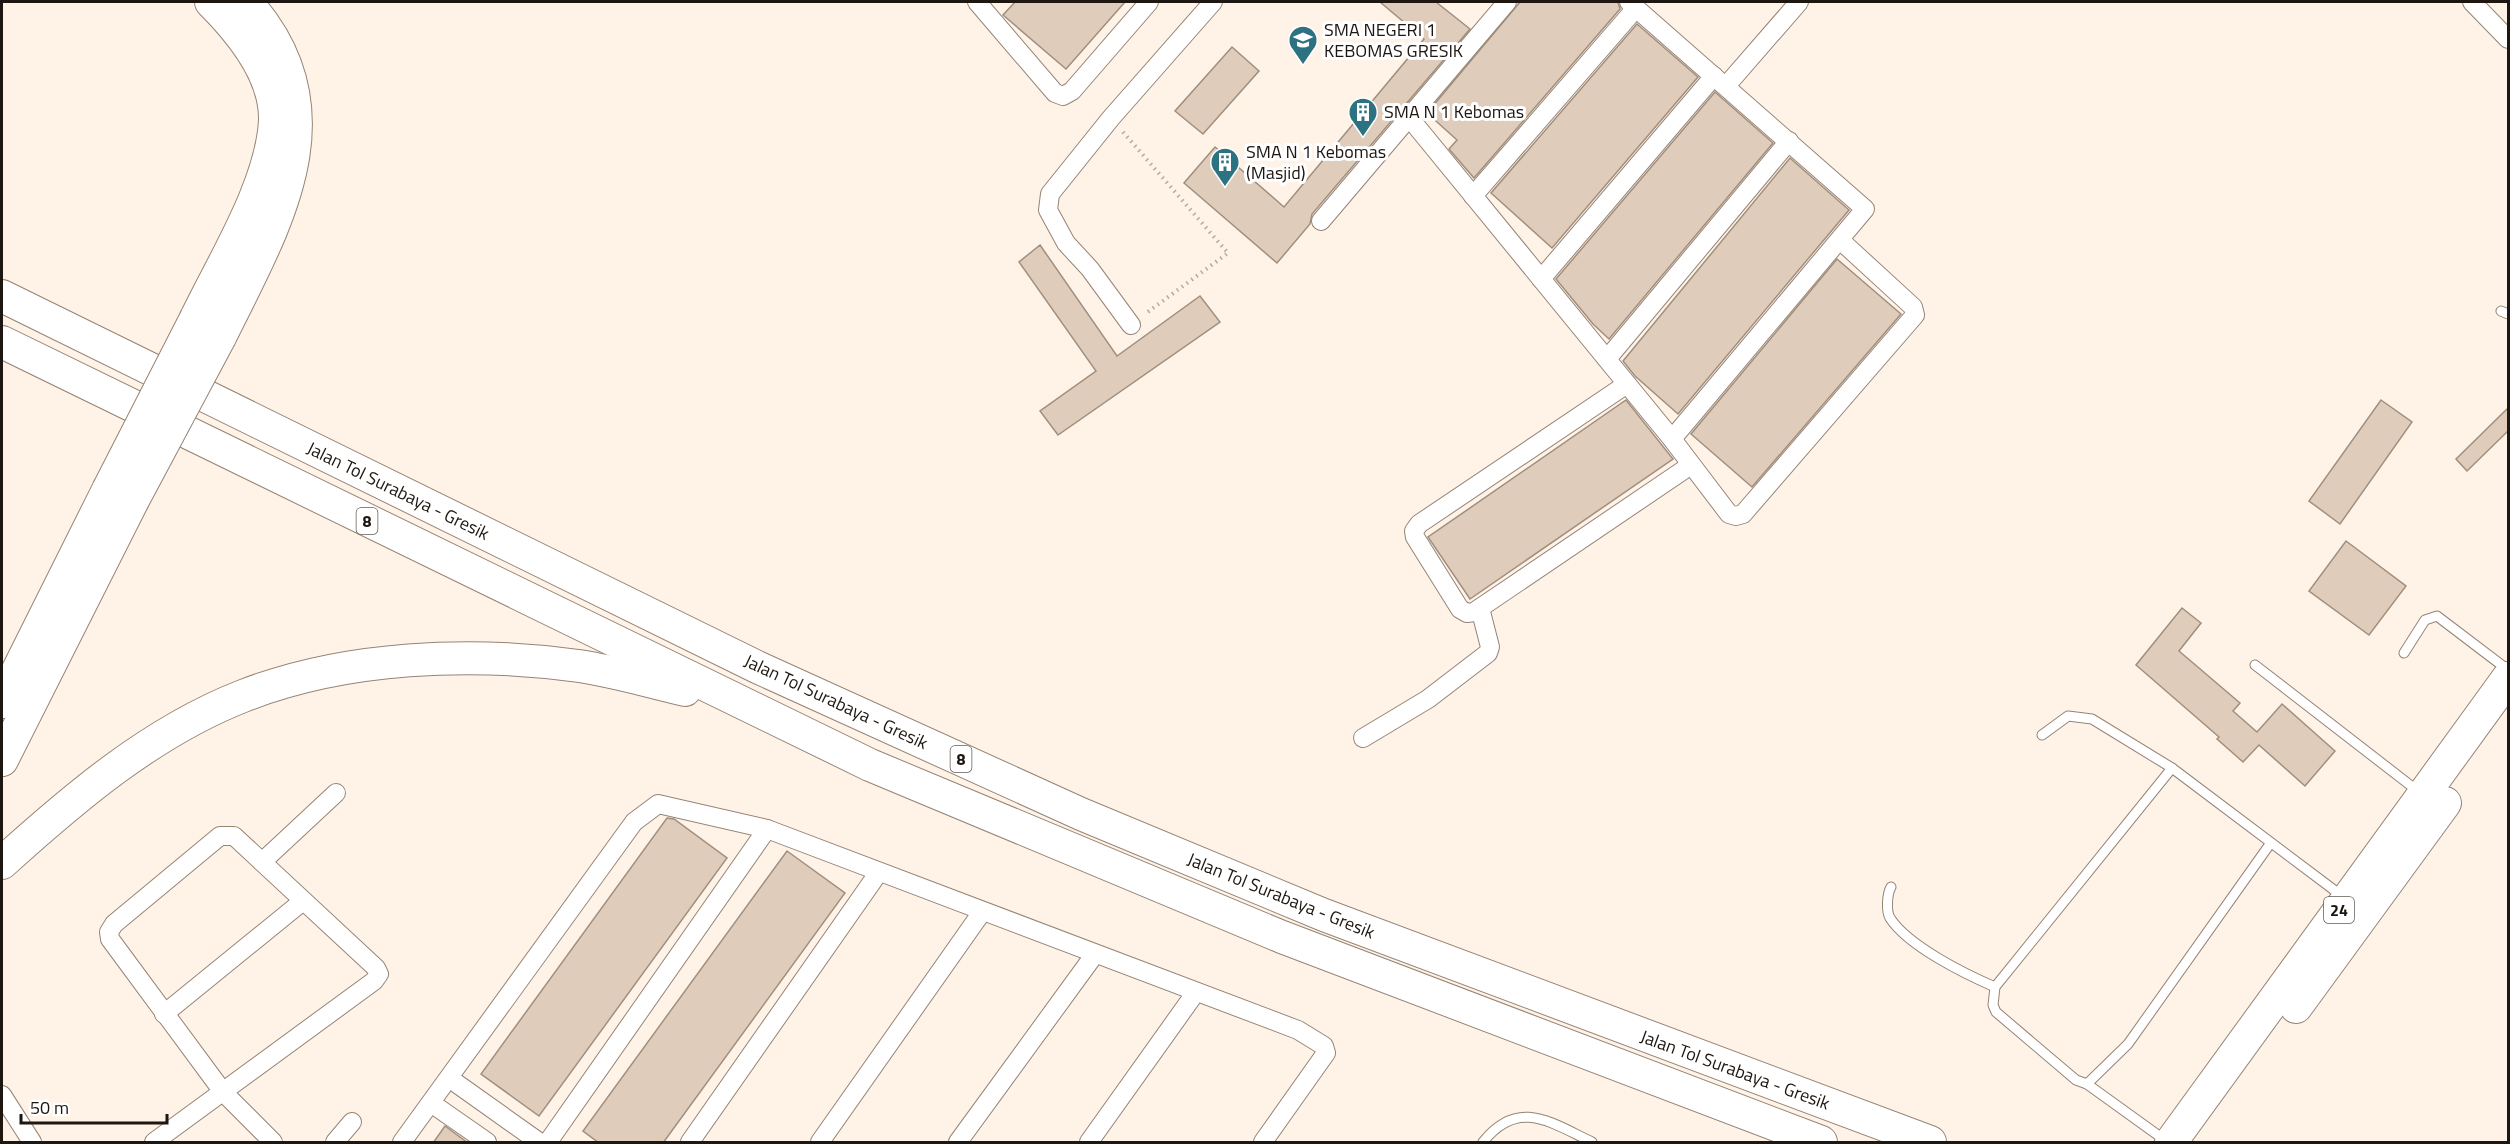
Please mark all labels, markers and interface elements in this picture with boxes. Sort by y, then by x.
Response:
place label: SMA NEGERI 1 KEBOMAS GRESIK [1324,16,1463,64]
school or university icon: SMA NEGERI 1 KEBOMAS GRESIK [1287,24,1319,66]
building icon: SMA N 1 Kebomas [1347,96,1379,138]
place label: SMA N 1 Kebomas [1384,98,1524,125]
place label: SMA N 1 Kebomas (Masjid) [1246,138,1386,186]
building icon: SMA N 1 Kebomas (Masjid) [1209,146,1241,188]
street label: Jalan Tol Surabaya - Gresik [302,435,494,547]
road number: 8 [356,508,378,534]
street label: Jalan Tol Surabaya - Gresik [740,647,933,756]
road number: 8 [950,746,972,772]
street label: Jalan Tol Surabaya - Gresik [1183,846,1379,946]
road number: 24 [2324,897,2354,923]
street label: Jalan Tol Surabaya - Gresik [1637,1023,1834,1117]
scale bar [21,1087,166,1125]
text: 50 m [30,1094,69,1121]

